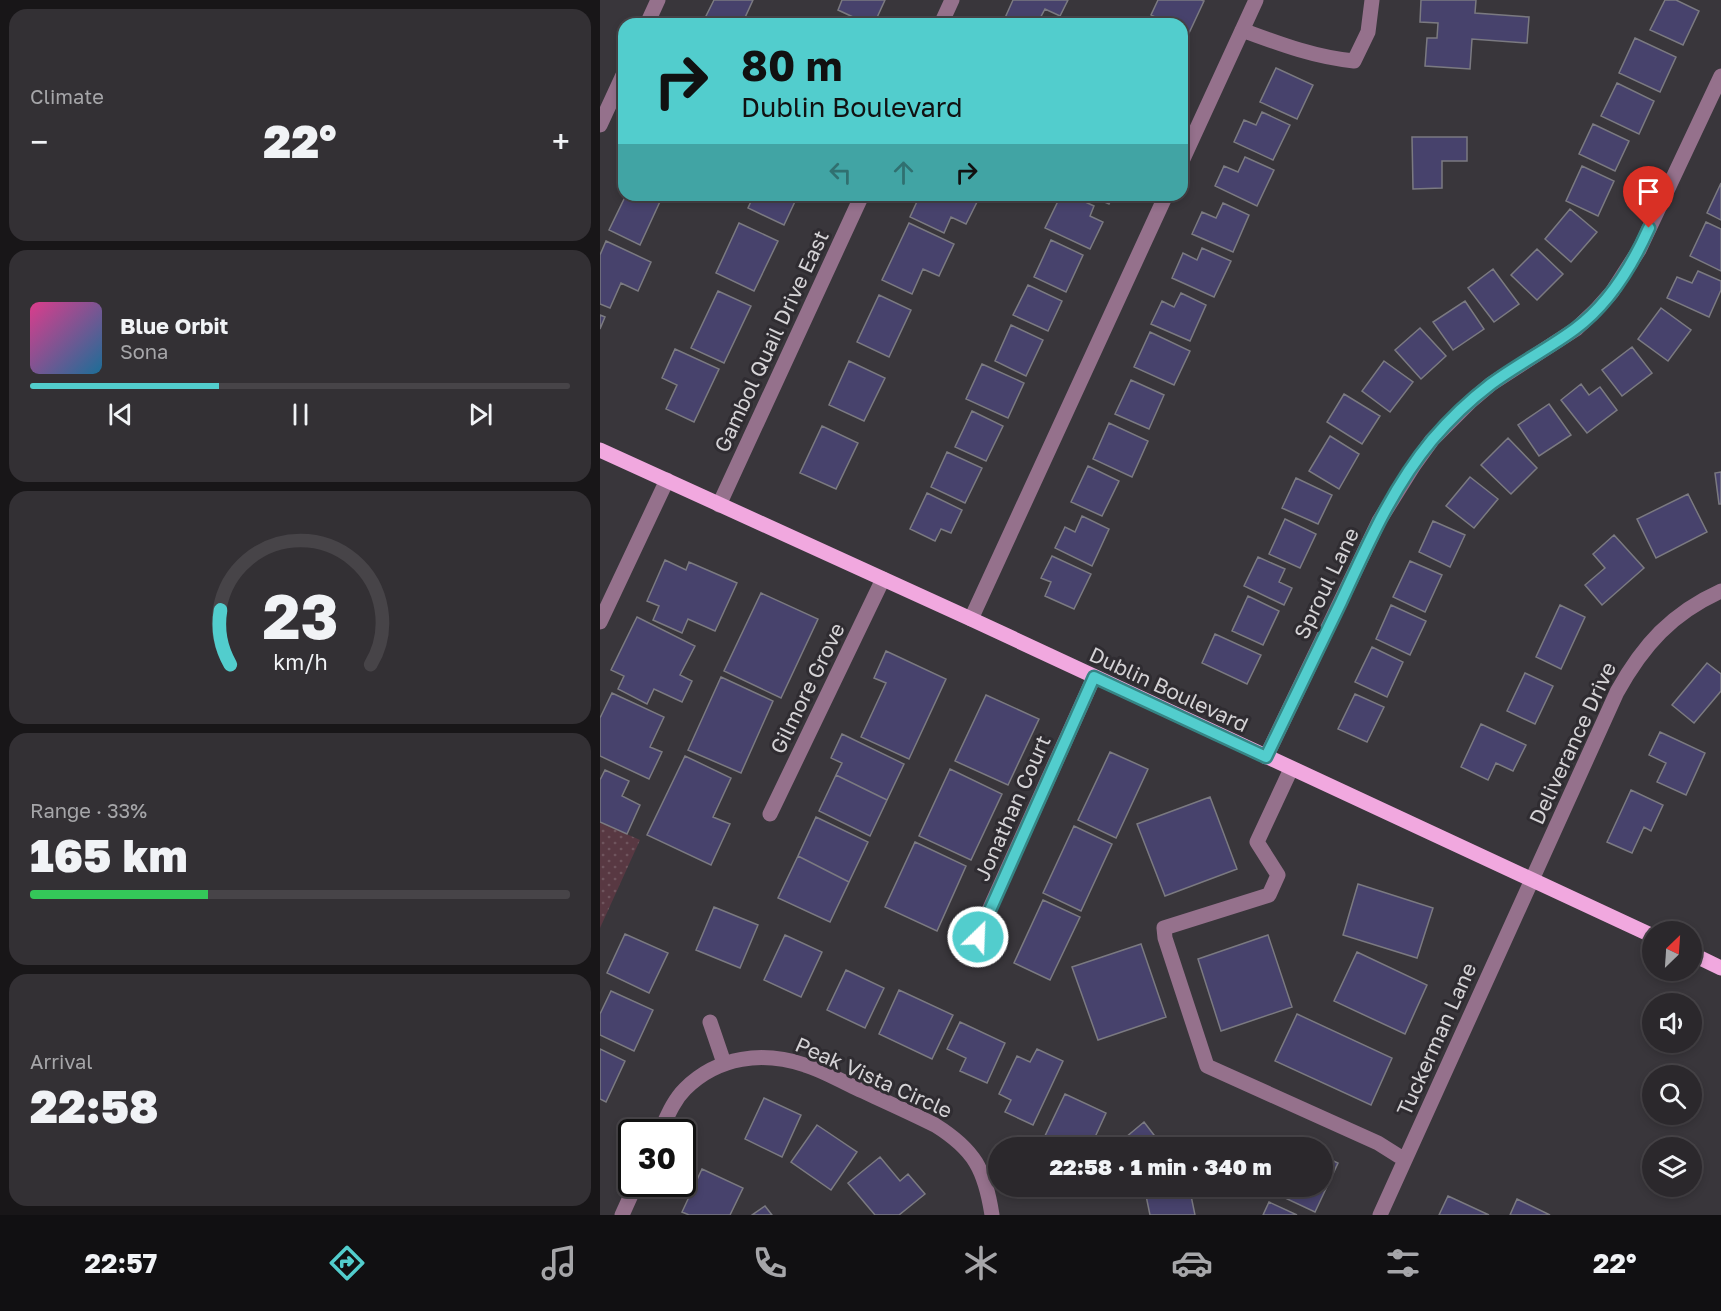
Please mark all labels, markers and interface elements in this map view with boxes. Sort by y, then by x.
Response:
text: 80 m [741,40,842,90]
icon: right [642,42,720,120]
text: Climate [30,84,104,108]
text: Dublin Boulevard [741,91,963,123]
text: 22° [263,114,337,168]
text: − [30,122,48,161]
text: + [552,122,570,161]
icon: left [824,156,857,189]
icon: ahead [887,156,920,189]
icon: right [950,156,983,189]
pin [1623,166,1674,228]
icon: arrive [1632,175,1665,208]
street label: Gambol Quail Drive East [708,226,834,456]
text: Blue Orbit [120,312,228,339]
text: Sona [120,339,168,363]
icon: previous [104,398,137,431]
icon: pause [284,398,317,431]
icon: next [464,398,497,431]
street label: Sproul Lane [1288,523,1364,643]
text: 23 [262,578,338,653]
street label: Gilmore Grove [764,618,850,758]
street label: Dublin Boulevard [1085,641,1253,737]
text: km/h [273,649,327,675]
street label: Deliverance Drive [1523,658,1621,828]
street label: Jonathan Court [968,731,1056,885]
text: Range · 33% [30,798,147,822]
text: 165 km [30,828,188,882]
position arrow [946,905,1010,969]
north arrow [1642,921,1702,981]
map controls [1642,921,1702,1197]
street label: Tuckerman Lane [1391,958,1481,1120]
button: sound [1642,993,1702,1053]
street label: Peak Vista Circle [791,1031,957,1123]
text: Arrival [30,1049,93,1073]
button: search [1642,1065,1702,1125]
text: 22:58 [30,1079,158,1133]
speed limit sign: 30 [618,1119,696,1197]
button: layers [1642,1137,1702,1197]
text: 22:58 · 1 min · 340 m [1049,1153,1272,1180]
icon: directions [326,1242,368,1284]
icon: music [538,1242,580,1284]
icon: phone [749,1242,791,1284]
icon: climate [960,1242,1002,1284]
icon: car [1171,1242,1213,1284]
icon: filters [1382,1242,1424,1284]
text: 22:57 [85,1247,157,1279]
text: 22° [1593,1247,1636,1279]

